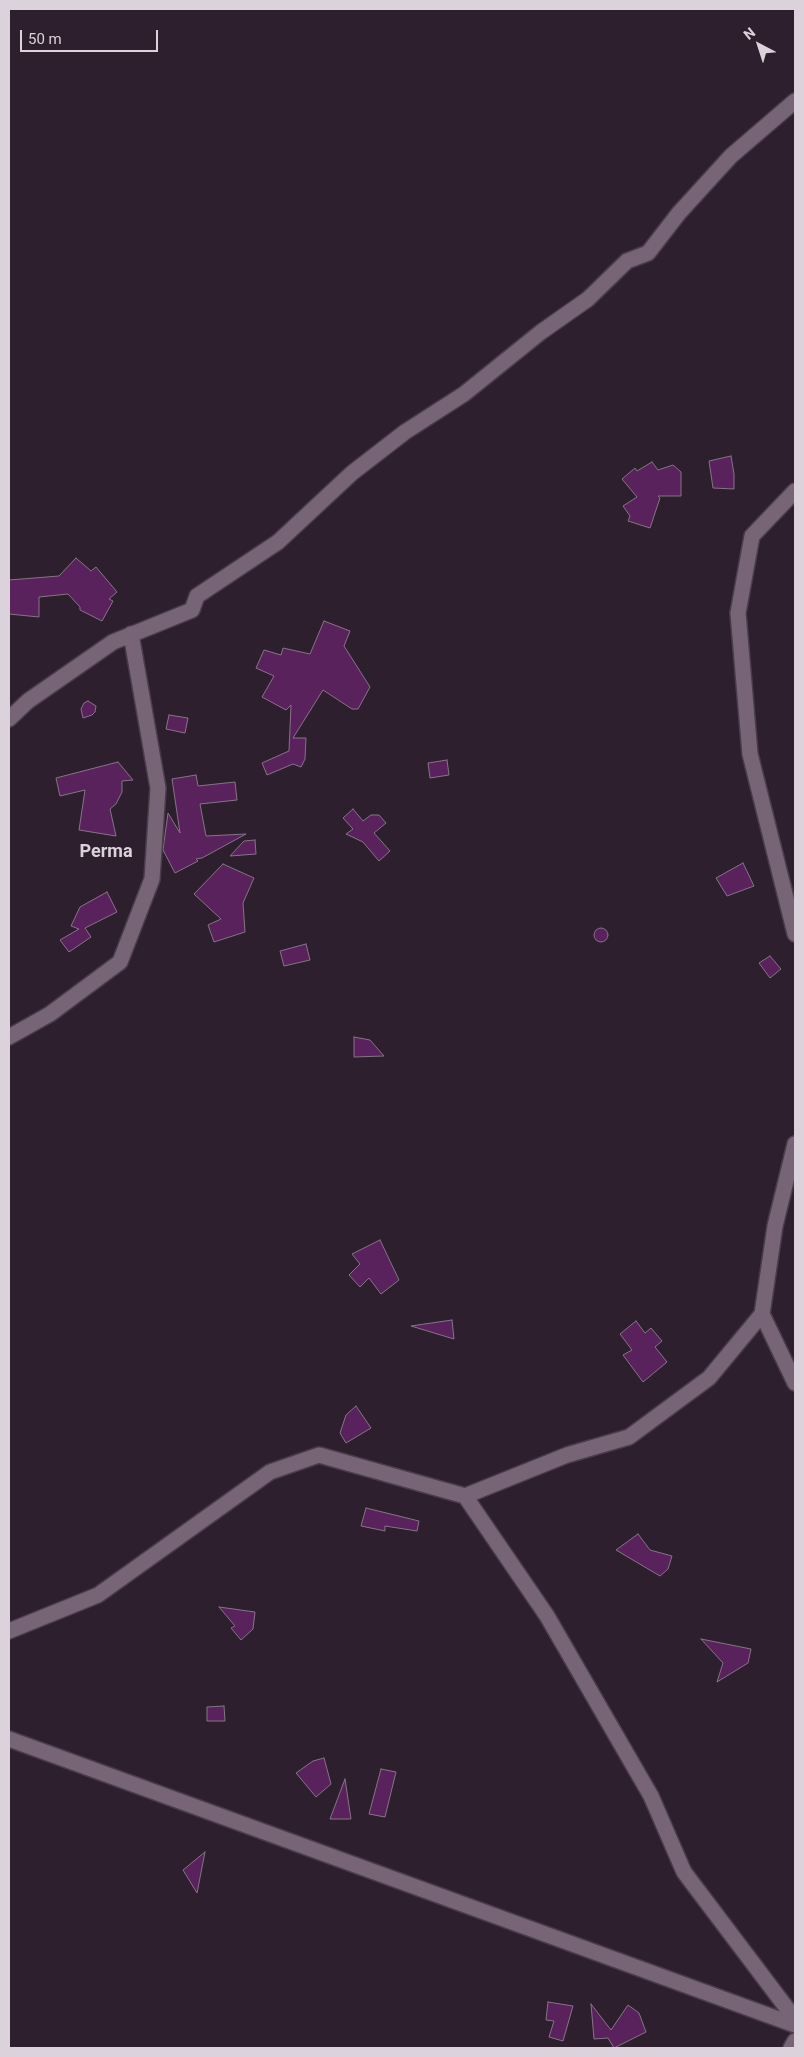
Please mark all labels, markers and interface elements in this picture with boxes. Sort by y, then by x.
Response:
scale bar [22,20,160,52]
north arrow [734,20,784,70]
text: N [740,24,758,43]
text: 50 m [28,30,62,48]
district label: Perma [79,841,133,863]

